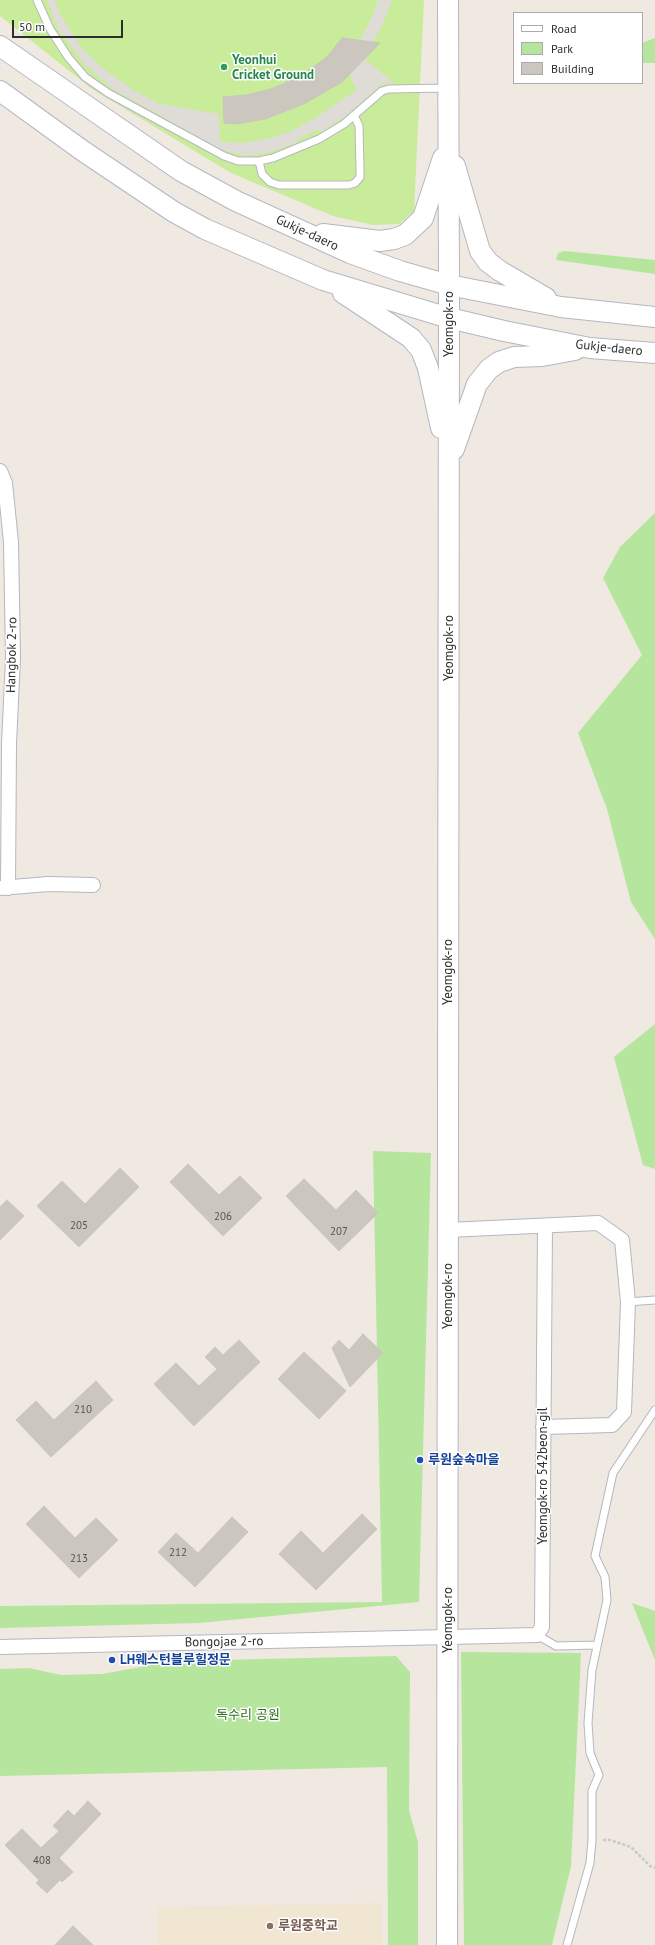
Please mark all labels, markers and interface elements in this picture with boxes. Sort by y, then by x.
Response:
scale bar [14,12,125,38]
legend [513,12,643,84]
text: 50 m [19,19,45,34]
text: Road [551,21,576,36]
text: Park [551,41,573,56]
place label: Yeonhui Cricket Ground [232,52,314,83]
text: Building [551,61,594,76]
marker: Yeonhui Cricket Ground [219,62,229,72]
street label: Gukje-daero [273,212,341,254]
street label: Yeomgok-ro [441,291,457,357]
street label: Gukje-daero [575,337,643,359]
street label: Yeomgok-ro [441,615,457,681]
street label: Hangbok 2-ro [4,617,20,693]
street label: Yeomgok-ro [440,939,456,1005]
house number: 206 [214,1210,232,1224]
house number: 205 [70,1219,88,1233]
house number: 207 [330,1225,348,1239]
street label: Yeomgok-ro [440,1263,456,1329]
house number: 210 [74,1403,92,1417]
street label: Yeomgok-ro 542beon-gil [535,1407,551,1545]
place label: 루원숲속마을 [428,1452,500,1468]
marker: 루원숲속마을 [415,1455,425,1465]
house number: 212 [169,1546,187,1560]
house number: 213 [70,1552,88,1566]
street label: Yeomgok-ro [440,1587,456,1653]
street label: Bongojae 2-ro [184,1634,264,1650]
place label: LH웨스턴블루힐정문 [120,1652,231,1668]
marker: LH웨스턴블루힐정문 [107,1655,117,1665]
park label: 독수리 공원 [216,1707,280,1723]
house number: 408 [33,1854,51,1868]
place label: 루원중학교 [278,1918,338,1934]
marker: 루원중학교 [265,1921,275,1931]

